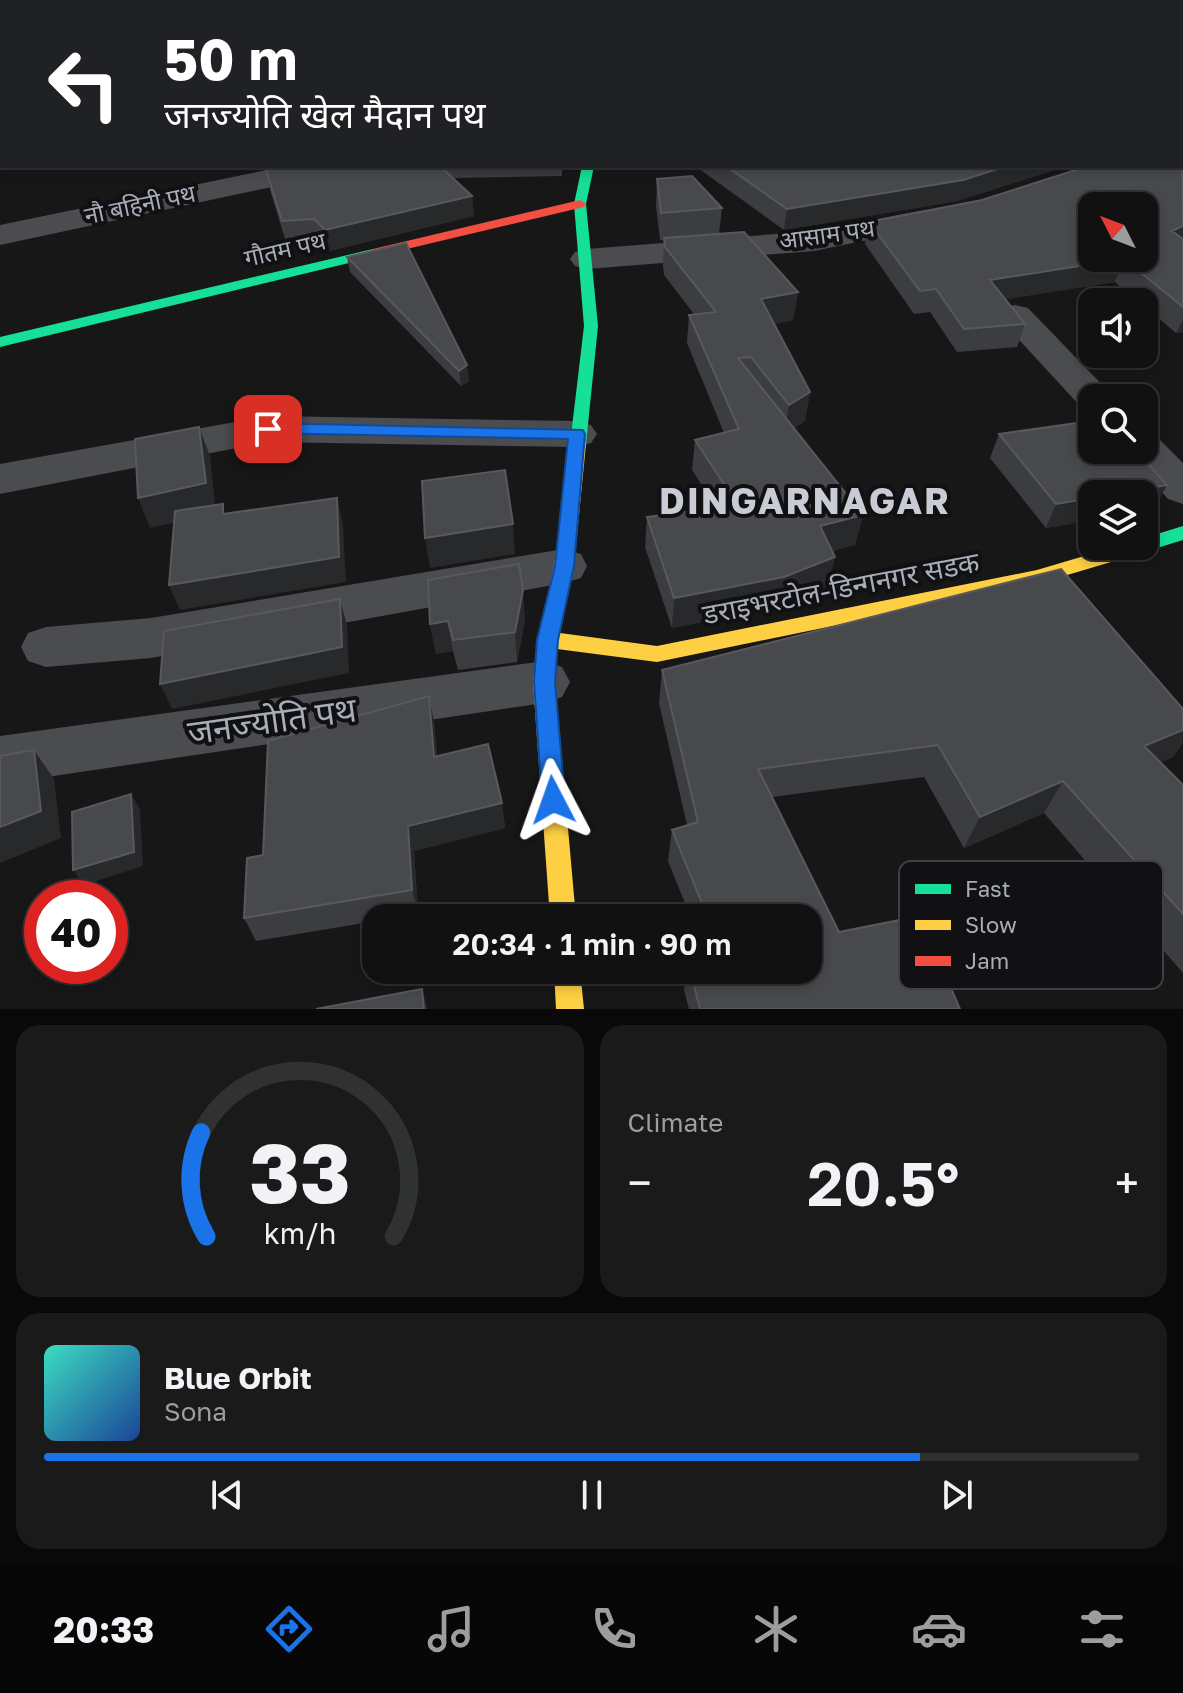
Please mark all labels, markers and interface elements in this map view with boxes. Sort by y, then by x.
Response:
text: 50 m [164,25,298,92]
icon: left [32,32,136,136]
text: जनज्योति खेल मैदान पथ [164,93,486,136]
street label: नौ बहिनी पथ [82,177,198,229]
north arrow [1078,192,1158,272]
map controls [1078,192,1158,560]
street label: आसाम पथ [777,212,877,255]
street label: गौतम पथ [241,225,329,272]
button: sound [1078,288,1158,368]
button: search [1078,384,1158,464]
pin [234,395,302,463]
icon: arrive [246,407,290,451]
district label: DINGARNAGAR [659,479,951,522]
button: layers [1078,480,1158,560]
street label: डराइभरटोल-डिन्गनगर सडक [699,544,982,631]
street label: जनज्योति पथ [185,688,360,752]
position arrow [511,758,595,842]
legend [899,861,1163,989]
text: Fast [965,875,1011,902]
speed limit sign: 40 [24,880,128,984]
text: Slow [965,911,1017,938]
text: 20:34 · 1 min · 90 m [453,926,731,962]
text: Jam [965,947,1009,974]
text: Climate [628,1107,723,1138]
text: 33 [249,1121,351,1221]
text: 20.5° [807,1147,959,1219]
text: − [628,1156,652,1209]
text: + [1115,1156,1139,1209]
text: km/h [263,1216,336,1250]
text: Blue Orbit [164,1360,312,1396]
text: Sona [164,1396,227,1427]
icon: previous [205,1473,249,1517]
icon: pause [570,1473,614,1517]
icon: next [935,1473,979,1517]
icon: directions [261,1601,317,1657]
icon: music [423,1601,479,1657]
icon: phone [586,1601,642,1657]
icon: climate [748,1601,804,1657]
icon: car [911,1601,967,1657]
icon: filters [1074,1601,1130,1657]
text: 20:33 [53,1608,154,1651]

